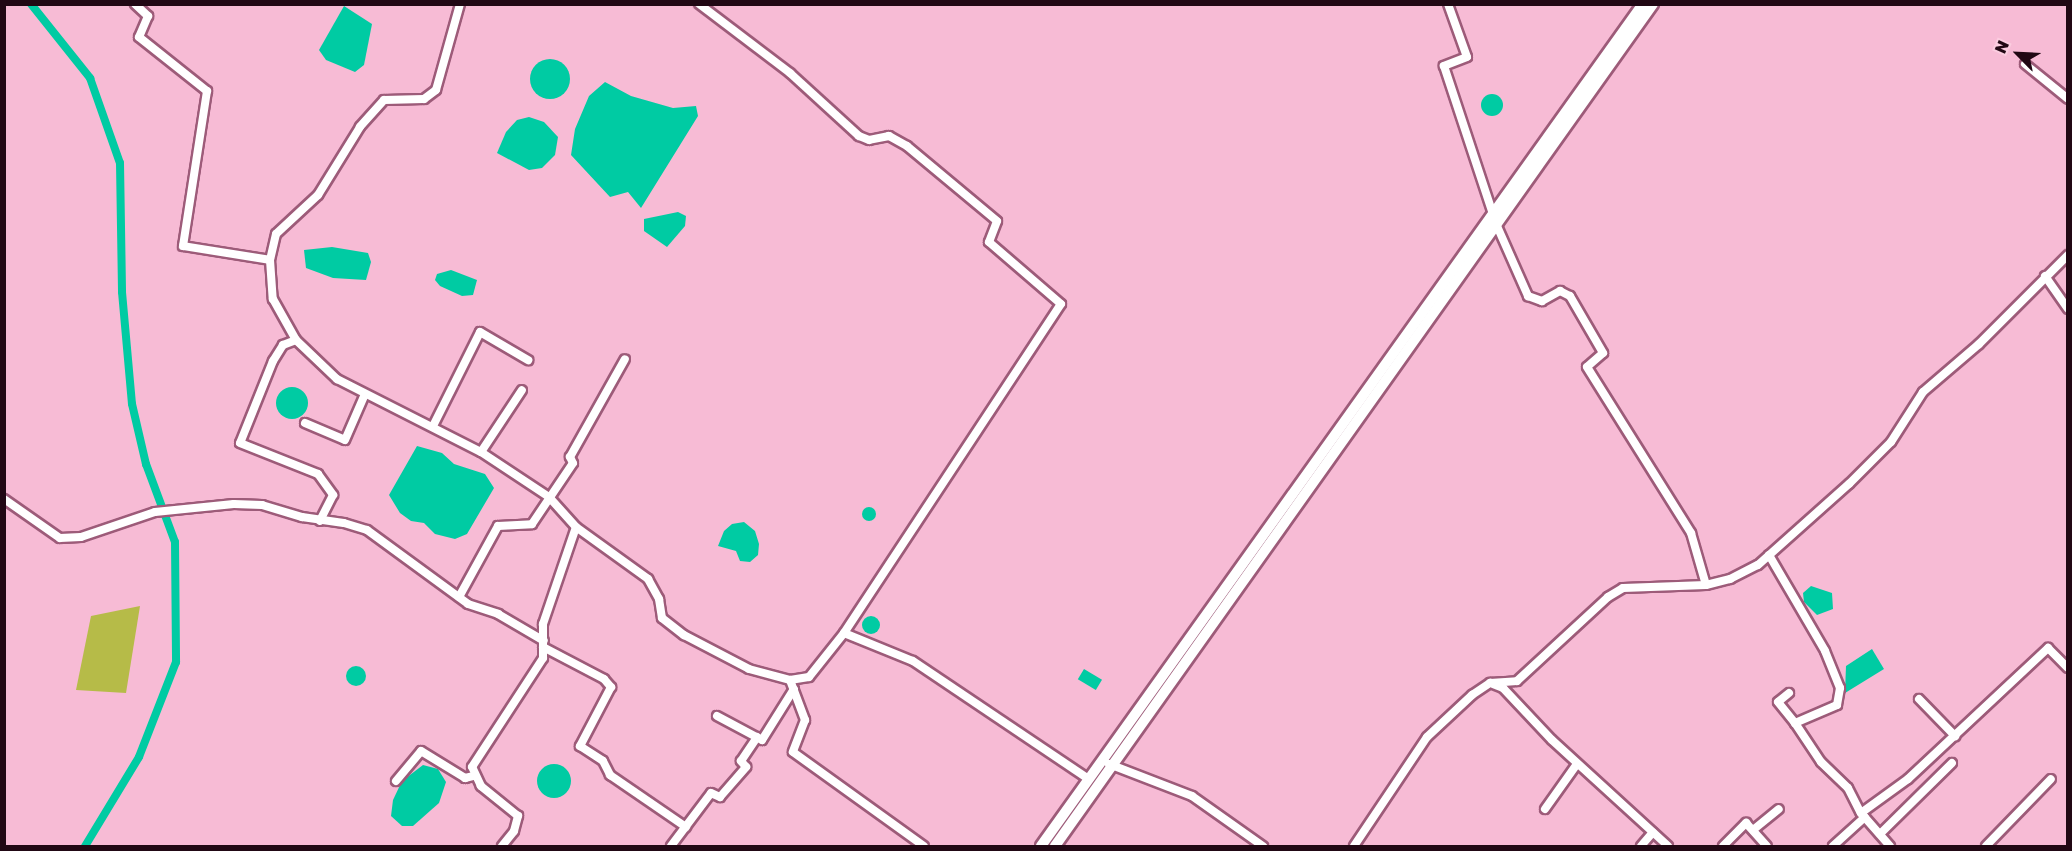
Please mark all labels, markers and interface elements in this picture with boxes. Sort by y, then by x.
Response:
north arrow [1988,24,2048,84]
text: N [1990,37,2013,56]

